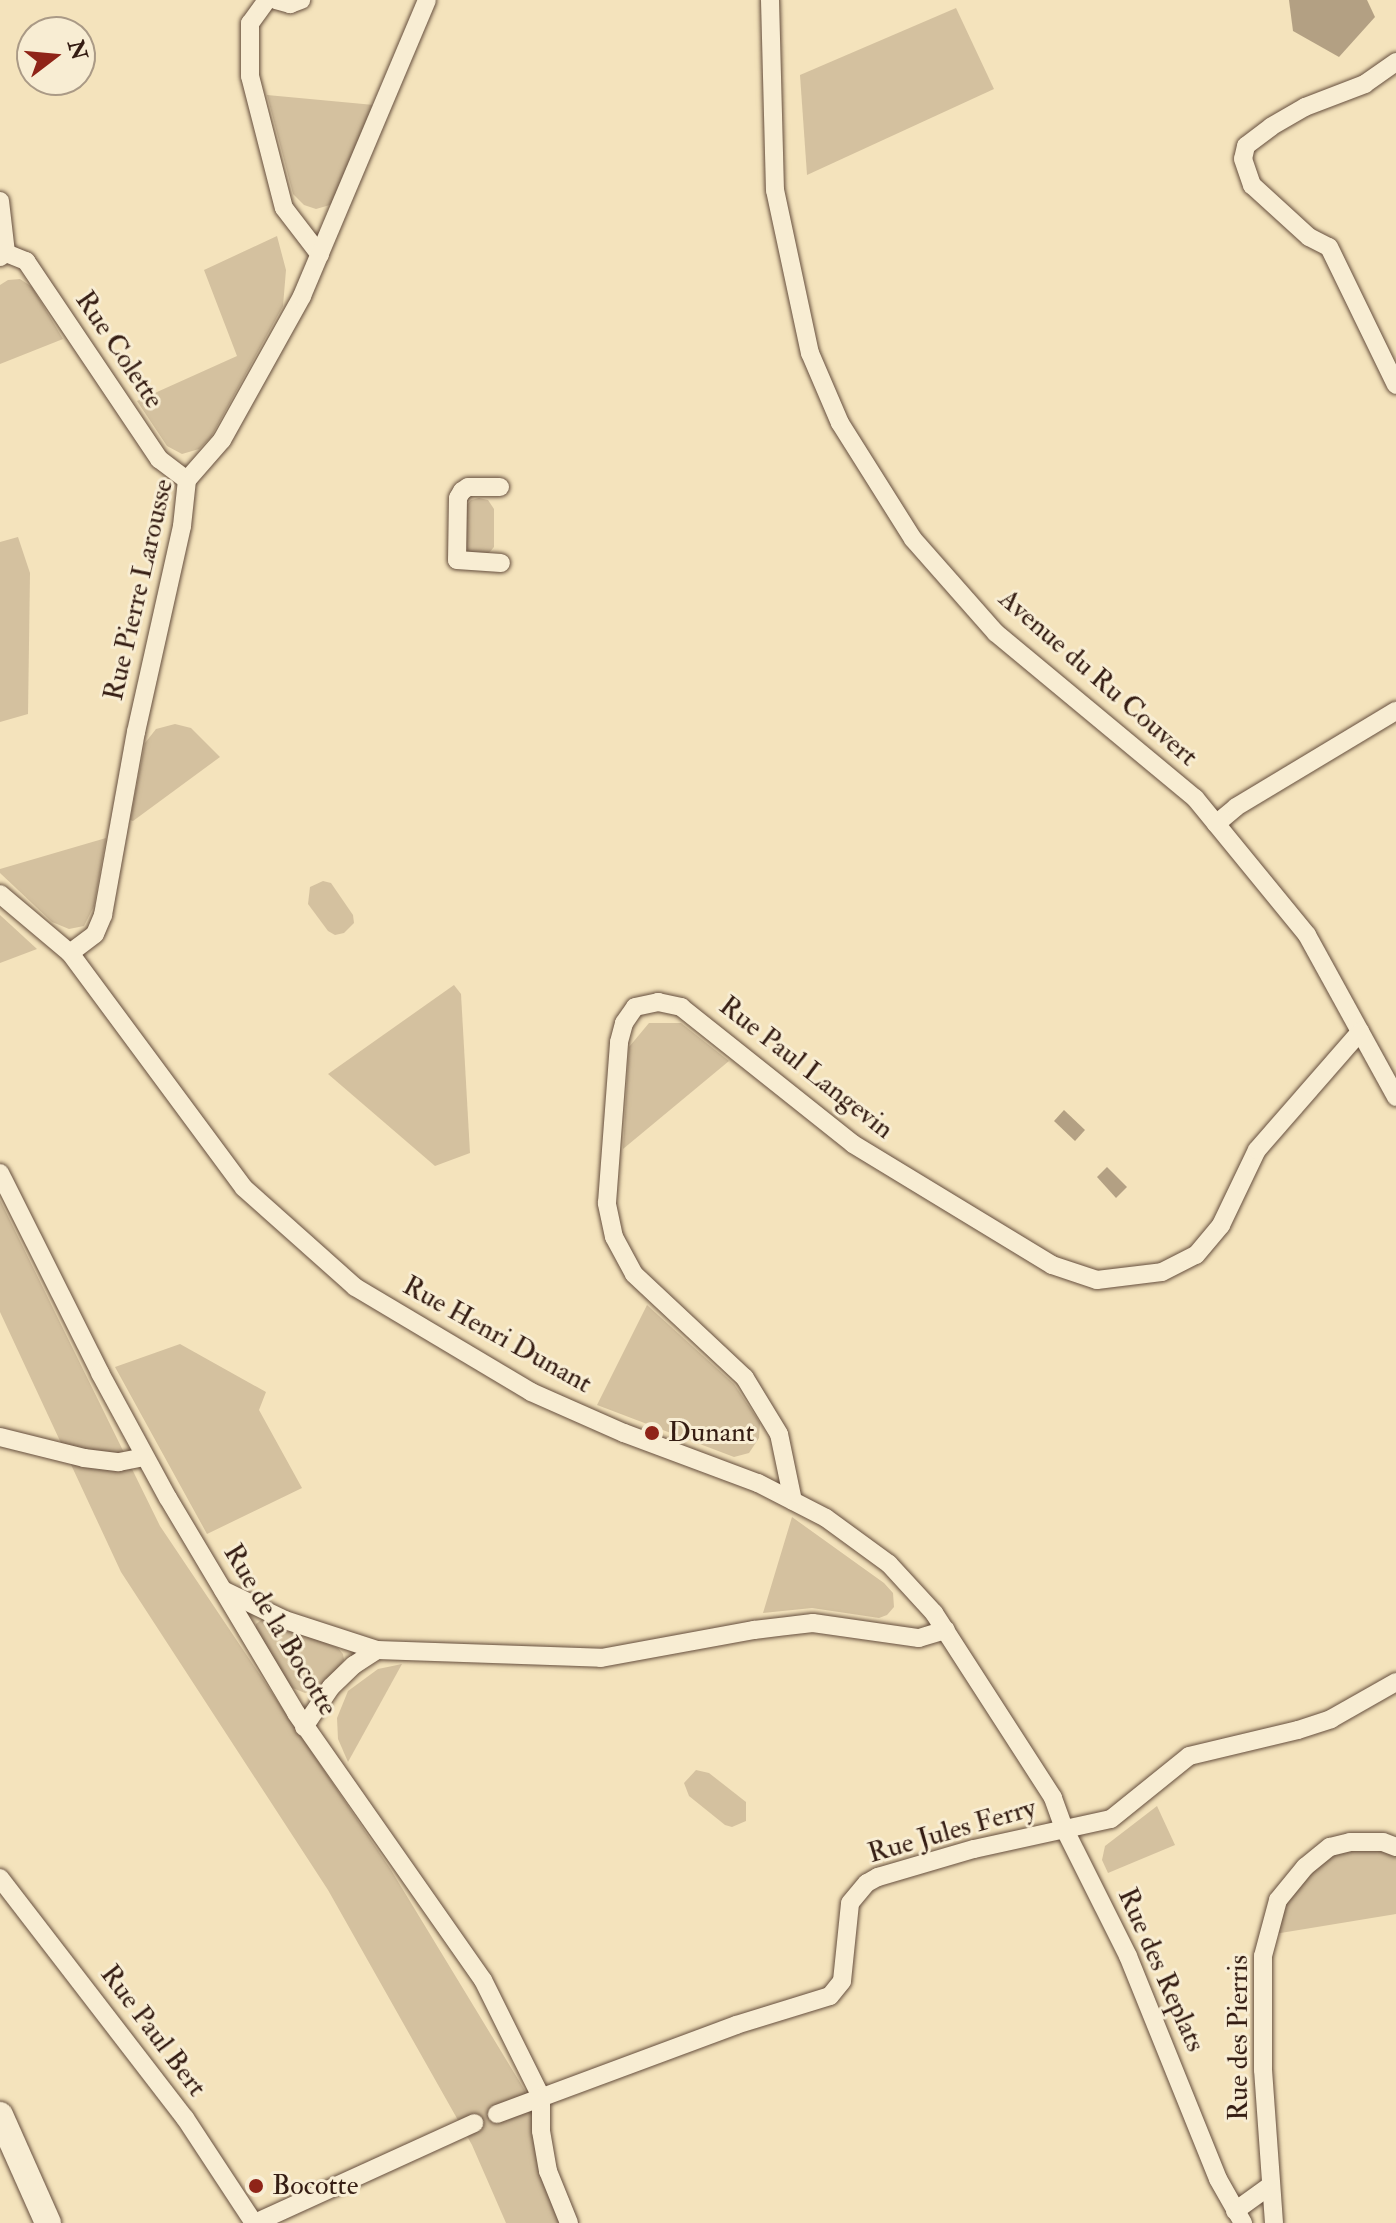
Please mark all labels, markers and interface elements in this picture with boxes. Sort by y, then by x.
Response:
north arrow [16,16,96,96]
text: N [61,37,93,63]
street label: Rue Colette [68,285,170,415]
street label: Rue Pierre Larousse [97,476,181,704]
street label: Avenue du Ru Couvert [992,582,1204,774]
street label: Rue Paul Langevin [712,989,900,1147]
street label: Rue Henri Dunant [397,1269,597,1401]
place label: Dunant [668,1416,755,1450]
marker: Dunant [643,1424,661,1442]
street label: Rue de la Bocotte [216,1538,344,1722]
street label: Rue Jules Ferry [864,1791,1040,1871]
street label: Rue des Replats [1110,1883,1212,2057]
street label: Rue des Pierris [1222,1955,1256,2121]
street label: Rue Paul Bert [93,1959,213,2103]
place label: Bocotte [272,2169,358,2203]
marker: Bocotte [247,2177,265,2195]

